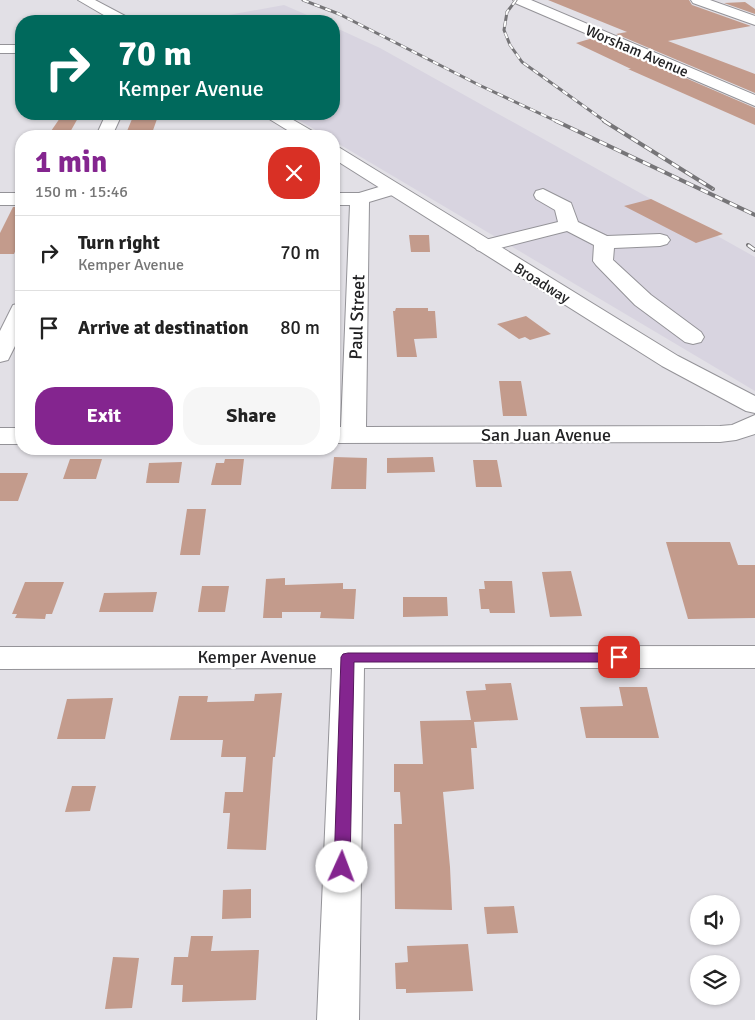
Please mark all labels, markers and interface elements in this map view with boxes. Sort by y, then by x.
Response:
street label: Worsham Avenue [583,21,691,81]
text: 70 m [118,32,192,75]
icon: right [35,35,100,100]
text: Kemper Avenue [118,75,264,102]
text: 1 min [35,144,107,181]
button: close [268,147,320,199]
text: 150 m · 15:46 [35,182,128,202]
text: Turn right [78,231,160,255]
icon: right [35,239,63,267]
text: 70 m [280,241,320,265]
text: Kemper Avenue [78,255,184,275]
street label: Broadway [511,259,573,307]
street label: Paul Street [345,274,369,360]
icon: arrive [35,314,63,342]
text: Arrive at destination [78,316,249,340]
text: 80 m [280,316,320,340]
button: Exit [35,387,173,445]
button: Share [183,387,320,445]
street label: San Juan Avenue [481,424,611,446]
pin [598,636,640,678]
icon: arrive [605,643,633,671]
street label: Kemper Avenue [197,646,317,668]
position arrow [315,840,367,892]
map controls [690,895,740,1005]
button: sound [690,895,740,945]
button: layers [690,955,740,1005]

